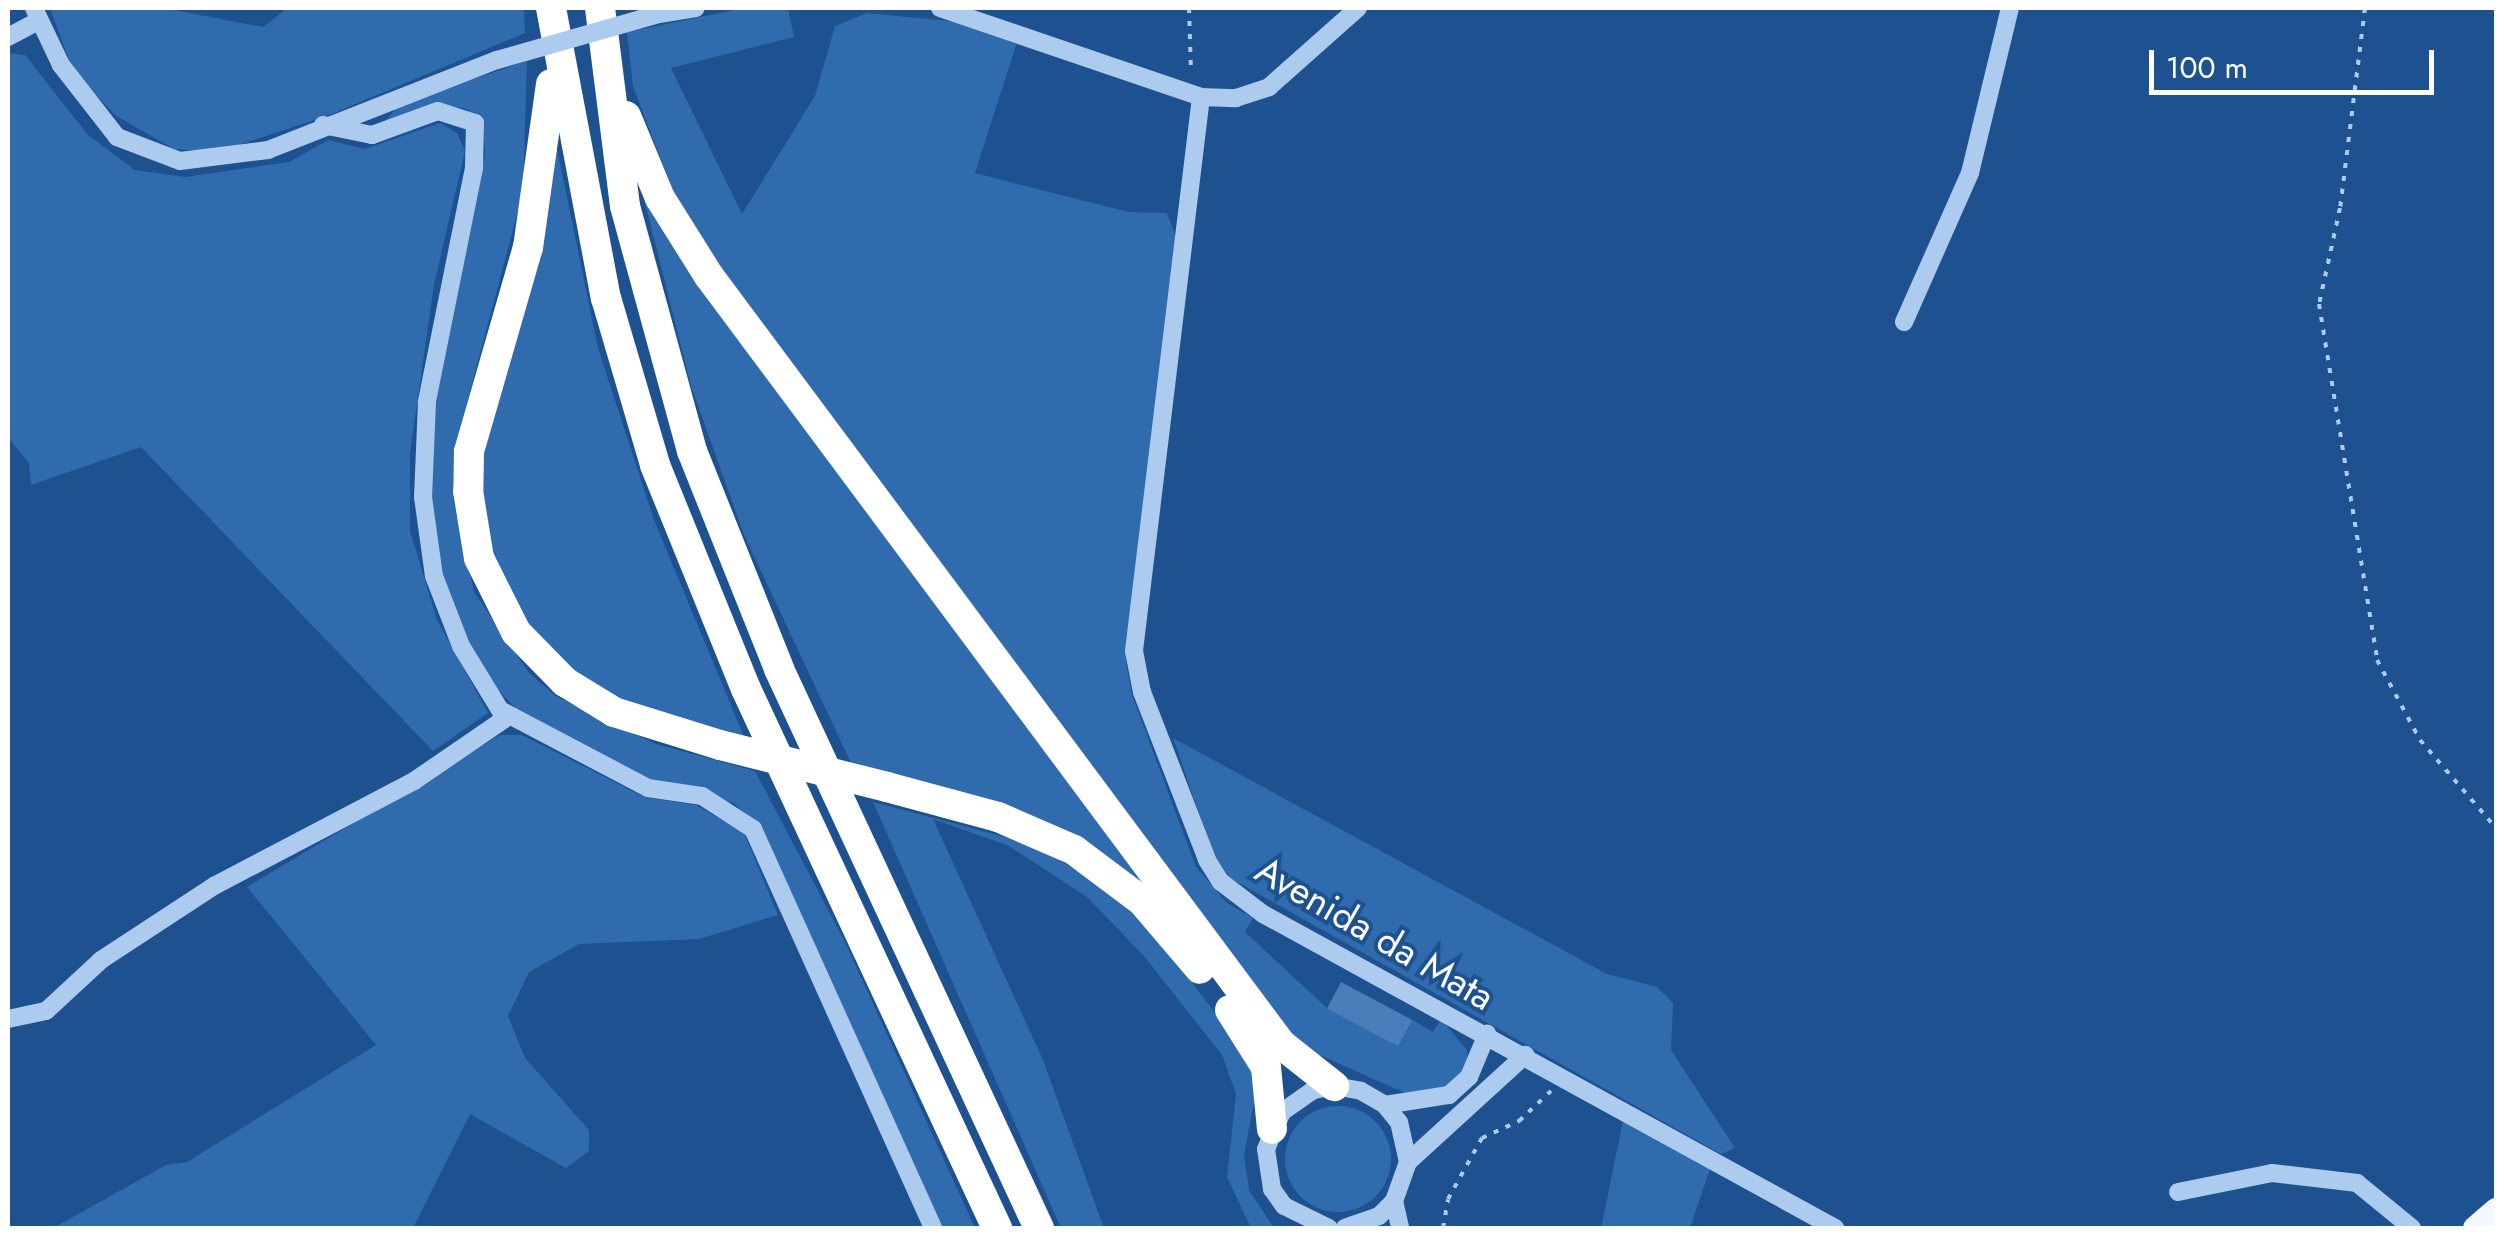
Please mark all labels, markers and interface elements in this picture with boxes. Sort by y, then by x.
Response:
scale bar [2154,30,2439,92]
text: 100 m [2166,46,2248,89]
street label: Avenida da Mata [1248,846,1502,1020]

